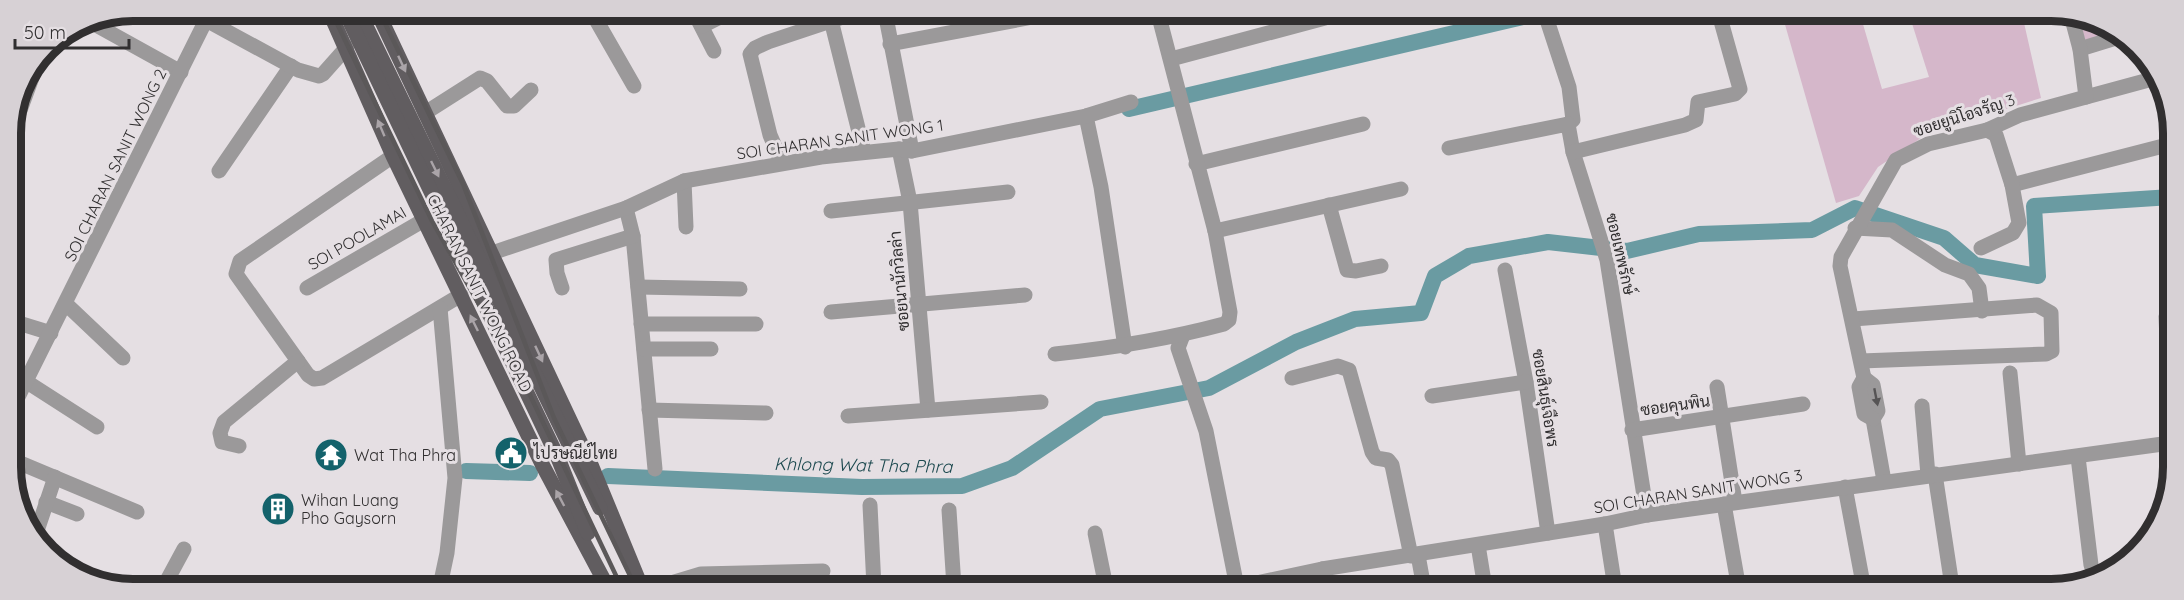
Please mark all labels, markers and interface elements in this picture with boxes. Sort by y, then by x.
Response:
scale bar [15,12,129,50]
text: 50 m [24,21,66,44]
one-way arrow [398,55,407,72]
street label: SOI CHARAN SANIT WONG 2 [60,65,170,265]
street label: ซอยยูนิโอจรัญ 3 [1910,88,2018,143]
street label: SOI CHARAN SANIT WONG 1 [735,115,945,163]
one-way arrow [376,118,386,136]
one-way arrow [430,161,439,178]
street label: CHARAN SANIT WONG ROAD [423,191,537,395]
street label: SOI POOLAMAI [304,202,410,274]
street label: ซอยเทพรักษ์ [1602,211,1642,297]
street label: ซอยนานักวิลล่า [885,230,913,332]
one-way arrow [469,314,479,331]
one-way arrow [534,346,544,364]
street label: ซอยสินธุ์เจือพร [1526,347,1566,449]
one-way arrow [1872,387,1881,406]
street label: ซอยคุนพิน [1639,390,1711,422]
public building icon: ไปรษณีย์ไทย [493,435,529,471]
temple icon: Wat Tha Phra [313,437,349,473]
place label: ไปรษณีย์ไทย [532,441,618,463]
place label: Wat Tha Phra [354,445,456,465]
water label: Khlong Wat Tha Phra [774,452,953,478]
street label: SOI CHARAN SANIT WONG 3 [1592,465,1804,517]
one-way arrow [555,489,565,506]
place label: Wihan Luang Pho Gaysorn [301,490,399,528]
building icon: Wihan Luang Pho Gaysorn [260,491,296,527]

